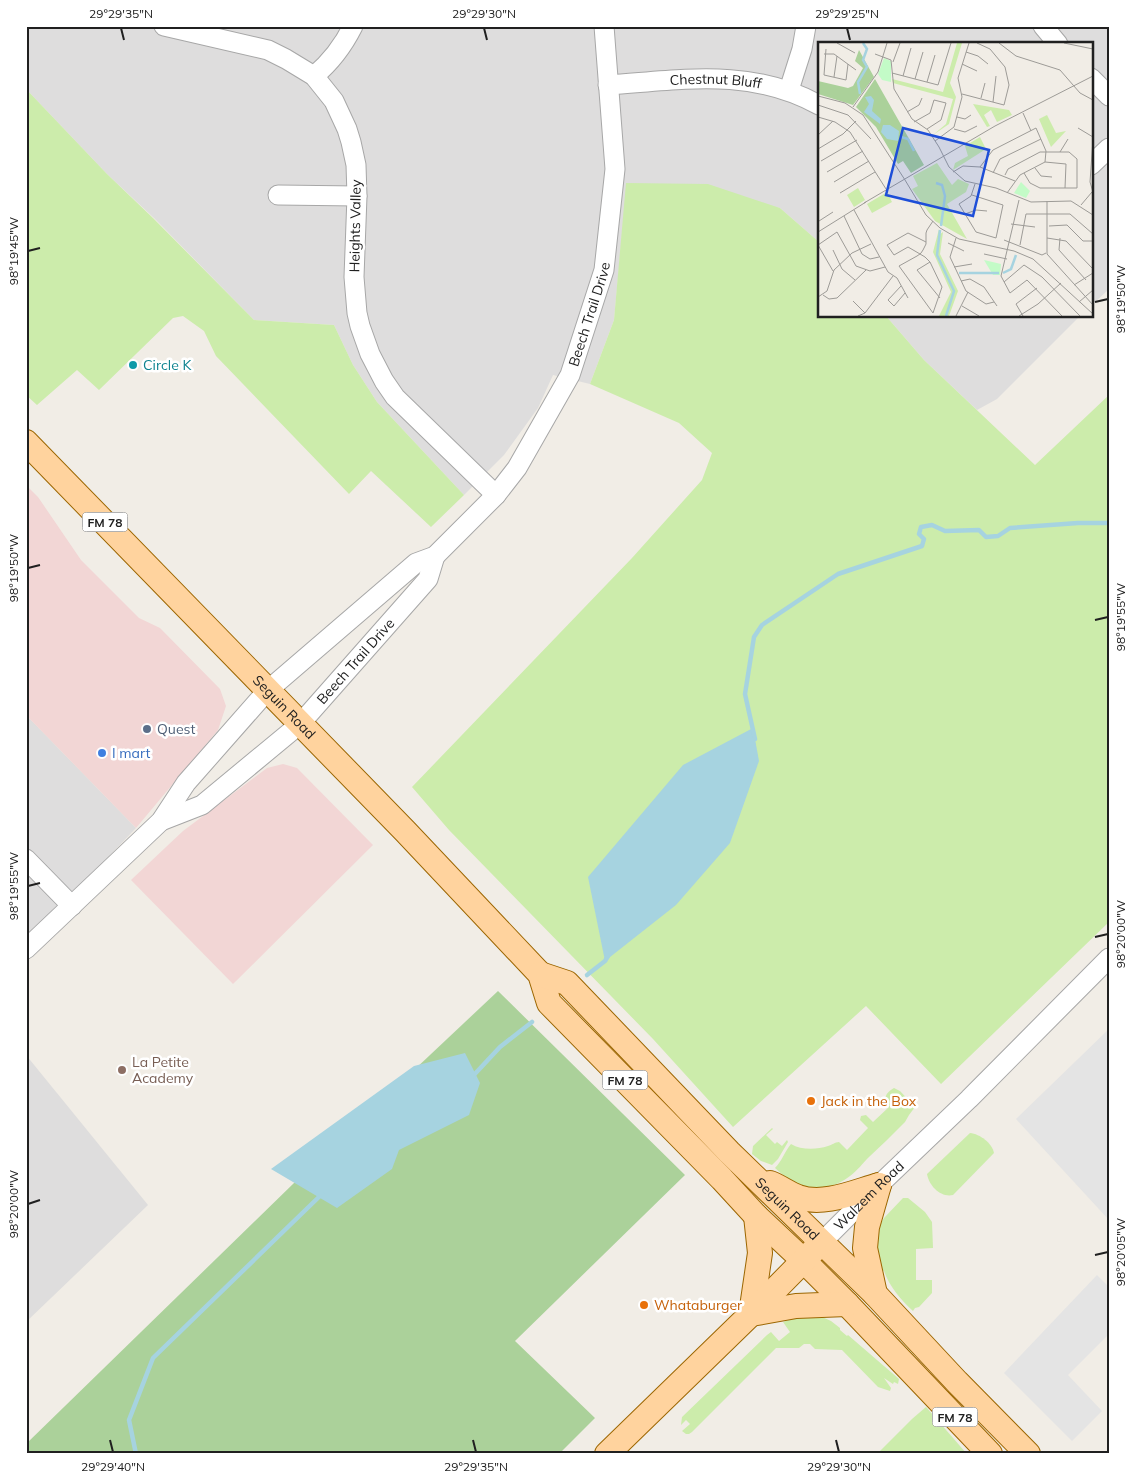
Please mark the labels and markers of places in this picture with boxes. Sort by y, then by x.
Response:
place label: Circle K [143,356,192,374]
marker: Circle K [127,359,139,371]
place label: Quest [157,720,195,738]
marker: Quest [141,723,153,735]
place label: I mart [112,744,150,762]
marker: I mart [96,747,108,759]
place label: La Petite Academy [132,1053,194,1087]
marker: La Petite Academy [116,1064,128,1076]
place label: Jack in the Box [821,1092,917,1110]
marker: Jack in the Box [805,1095,817,1107]
place label: Whataburger [654,1296,743,1314]
marker: Whataburger [638,1299,650,1311]

